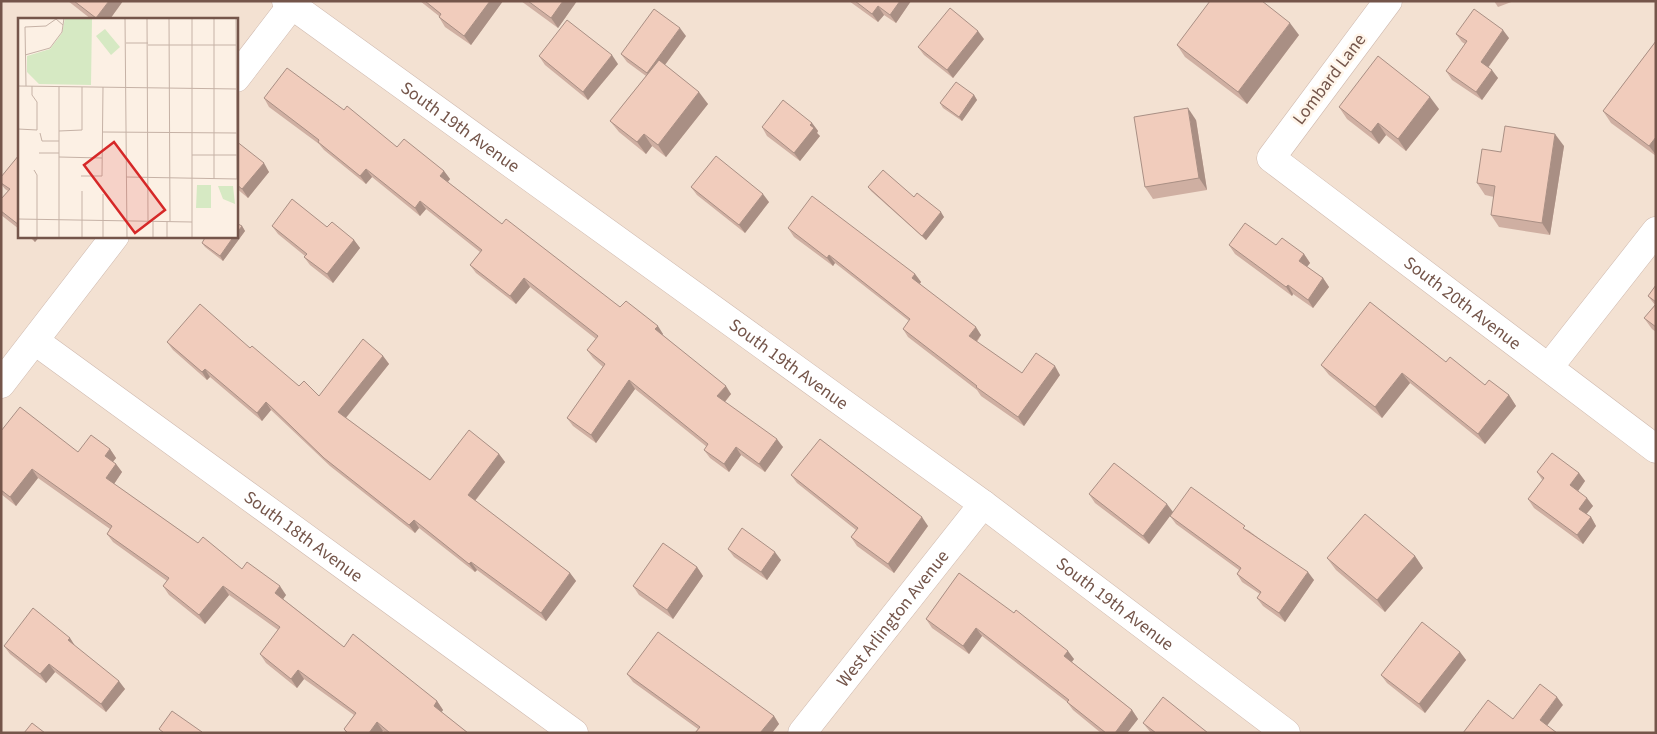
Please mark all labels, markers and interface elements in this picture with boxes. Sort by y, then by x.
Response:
inset map [18,18,238,238]
street label: Lombard Lane [1287,29,1372,130]
street label: South 19th Avenue [395,76,525,179]
street label: South 20th Avenue [1398,251,1526,356]
street label: South 19th Avenue [724,313,853,416]
street label: South 18th Avenue [239,485,368,588]
street label: West Arlington Avenue [831,545,955,693]
street label: South 19th Avenue [1051,551,1179,657]

